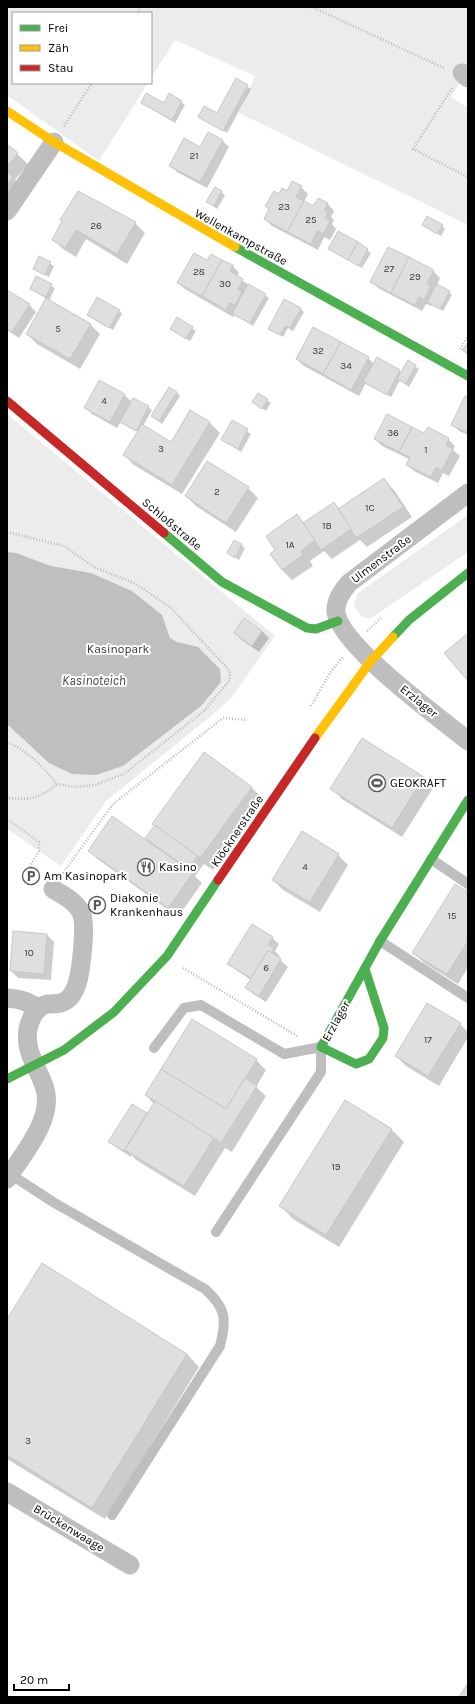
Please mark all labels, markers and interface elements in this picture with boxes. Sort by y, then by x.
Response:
legend [12,12,152,84]
text: Frei [48,21,68,35]
text: Zäh [48,41,69,55]
text: Stau [48,61,74,75]
house number: 21 [189,150,199,162]
house number: 23 [278,201,290,213]
street label: Wellenkampstraße [192,206,290,268]
house number: 25 [305,214,317,226]
house number: 26 [90,220,102,232]
house number: 27 [384,263,395,275]
house number: 28 [193,266,205,278]
house number: 29 [409,271,421,283]
house number: 30 [219,278,231,290]
house number: 5 [55,323,61,335]
house number: 32 [312,345,324,357]
house number: 34 [340,360,352,372]
house number: 4 [101,395,107,407]
house number: 36 [387,427,399,439]
house number: 3 [158,443,164,455]
house number: 1 [424,444,428,456]
house number: 2 [214,486,220,498]
street label: Schloßstraße [139,495,205,553]
house number: 1C [365,502,375,514]
house number: 1B [322,520,332,532]
street label: Ulmenstraße [348,532,414,586]
house number: 1A [285,539,295,551]
park label: Kasinopark [87,642,149,656]
water label: Kasinoteich [62,673,126,688]
street label: Erzlager [397,682,441,721]
sports icon: GEOKRAFT [367,773,387,793]
place label: GEOKRAFT [390,776,446,790]
street label: Klöcknerstraße [208,793,266,869]
restaurant icon: Kasino [136,857,156,877]
place label: Kasino [159,860,197,874]
house number: 4 [302,861,308,873]
parking icon: Am Kasinopark [21,866,41,886]
place label: Am Kasinopark [44,869,128,883]
place label: Diakonie Krankenhaus [110,891,183,919]
parking icon: Diakonie Krankenhaus [87,895,107,915]
house number: 15 [448,910,457,922]
house number: 10 [24,947,34,959]
house number: 6 [263,962,269,974]
street label: Erzlager [319,998,353,1044]
house number: 17 [424,1034,432,1046]
house number: 19 [331,1161,341,1173]
house number: 3 [25,1435,31,1447]
street label: Brückenwaage [31,1501,107,1555]
scale bar [14,1666,69,1692]
text: 20 m [20,1673,48,1687]

